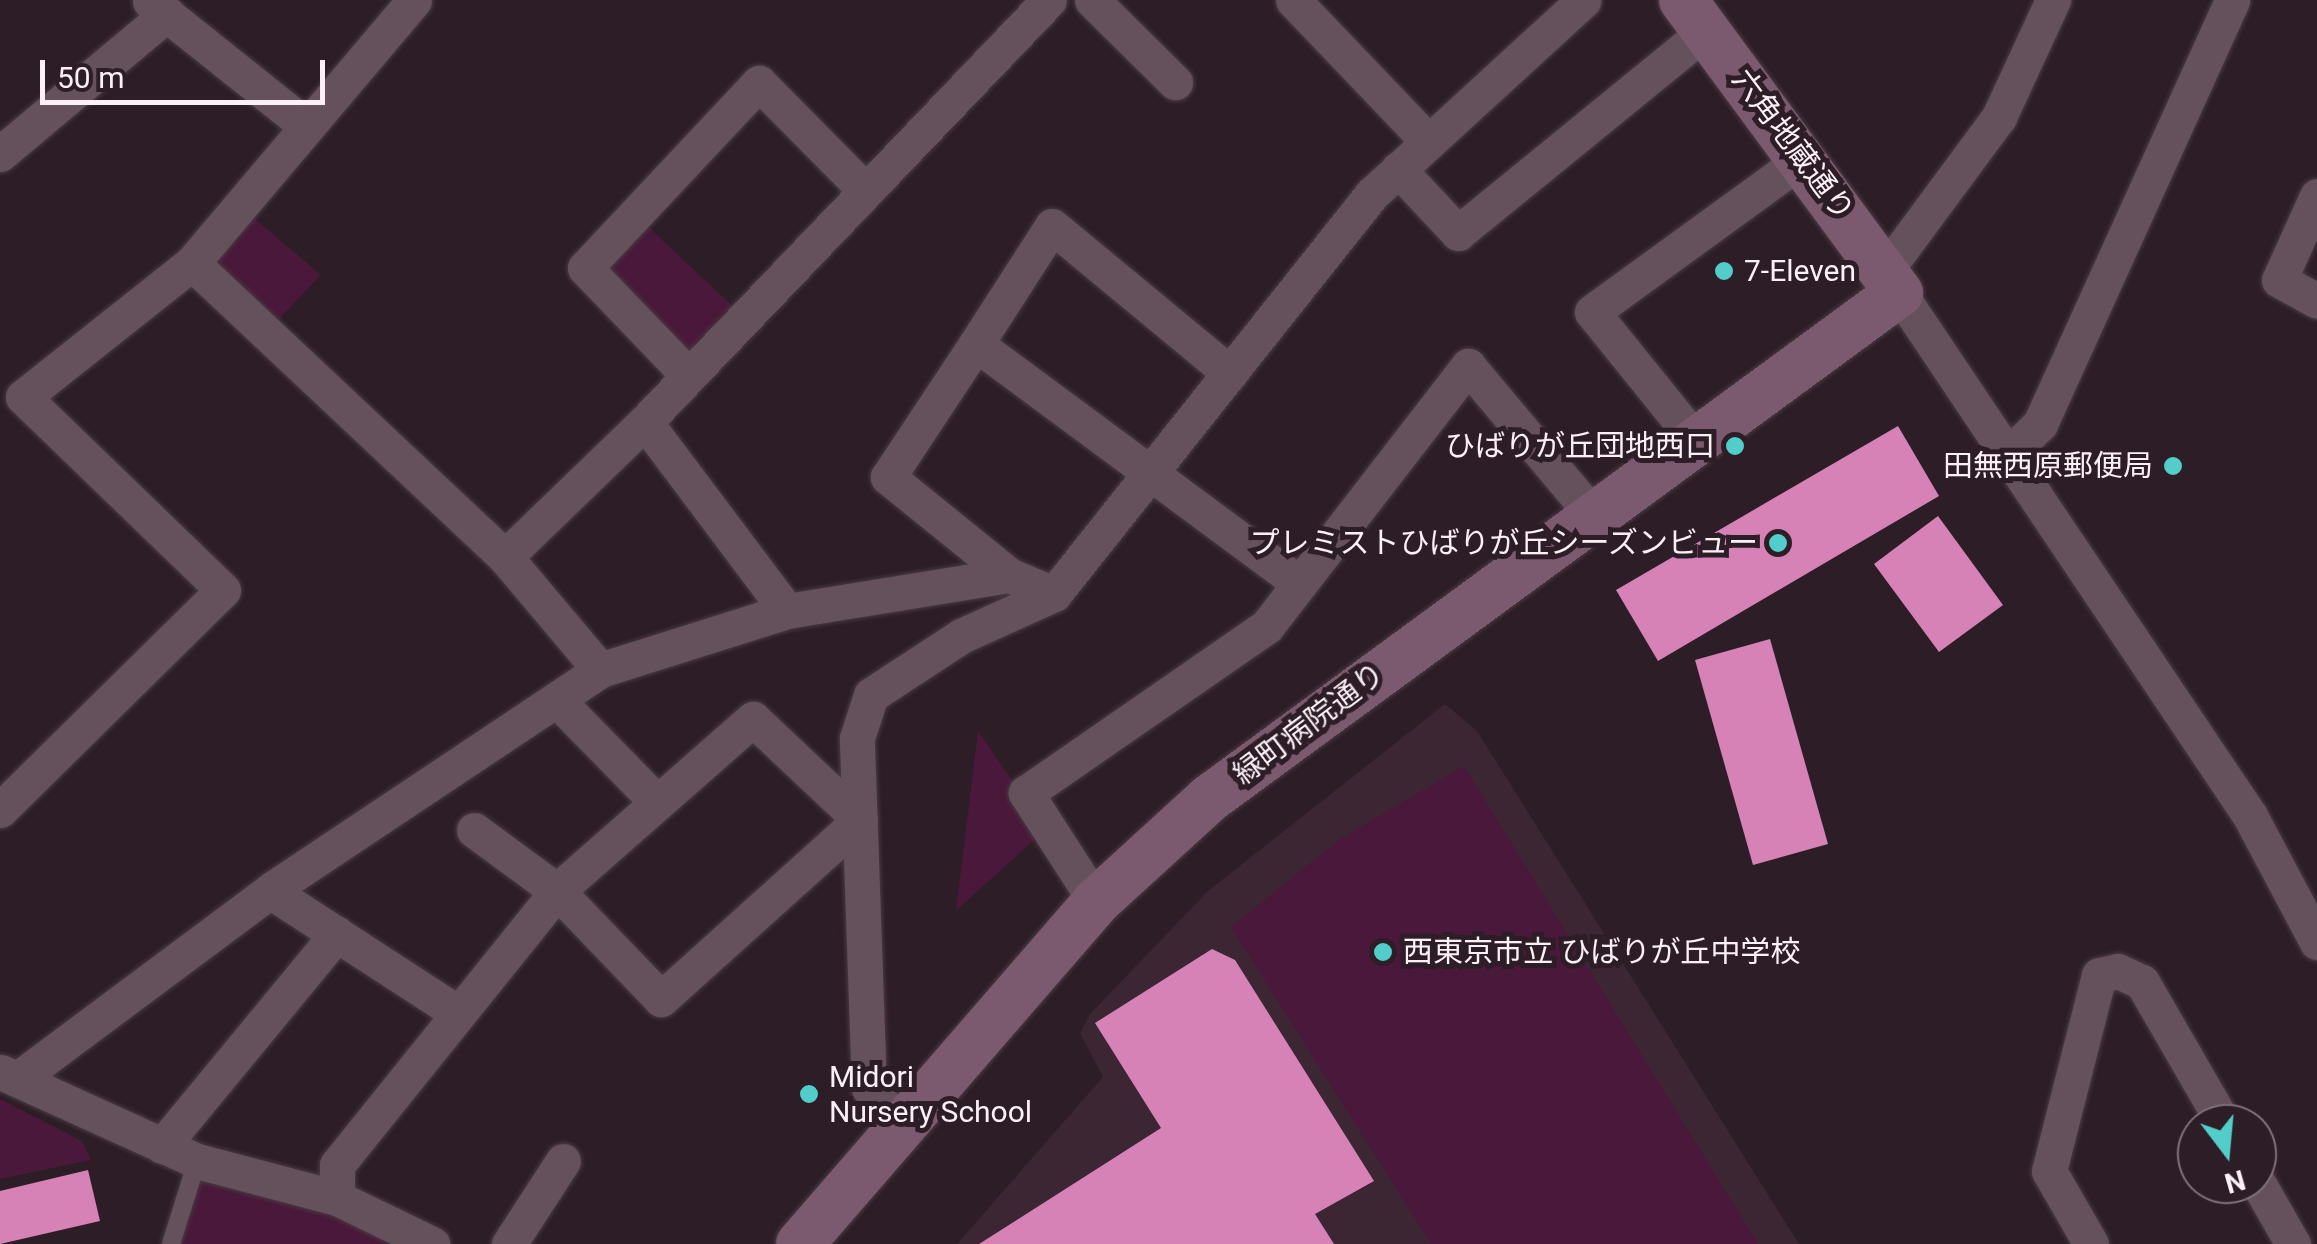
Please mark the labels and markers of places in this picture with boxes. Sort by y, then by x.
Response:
place label: 7-Eleven [1744,253,1856,289]
marker: 7-Eleven [1713,260,1735,282]
place label: ひばりが丘団地西口 [1445,428,1715,464]
marker: ひばりが丘団地西口 [1724,435,1746,457]
place label: 田無西原郵便局 [1943,448,2153,484]
marker: 田無西原郵便局 [2162,455,2184,477]
place label: プレミストひばりが丘シーズンビュー [1248,525,1758,561]
marker: プレミストひばりが丘シーズンビュー [1767,532,1789,554]
place label: 西東京市立 ひばりが丘中学校 [1403,934,1800,970]
marker: 西東京市立 ひばりが丘中学校 [1372,941,1394,963]
place label: Midori Nursery School [829,1059,1032,1130]
marker: Midori Nursery School [798,1083,820,1105]

